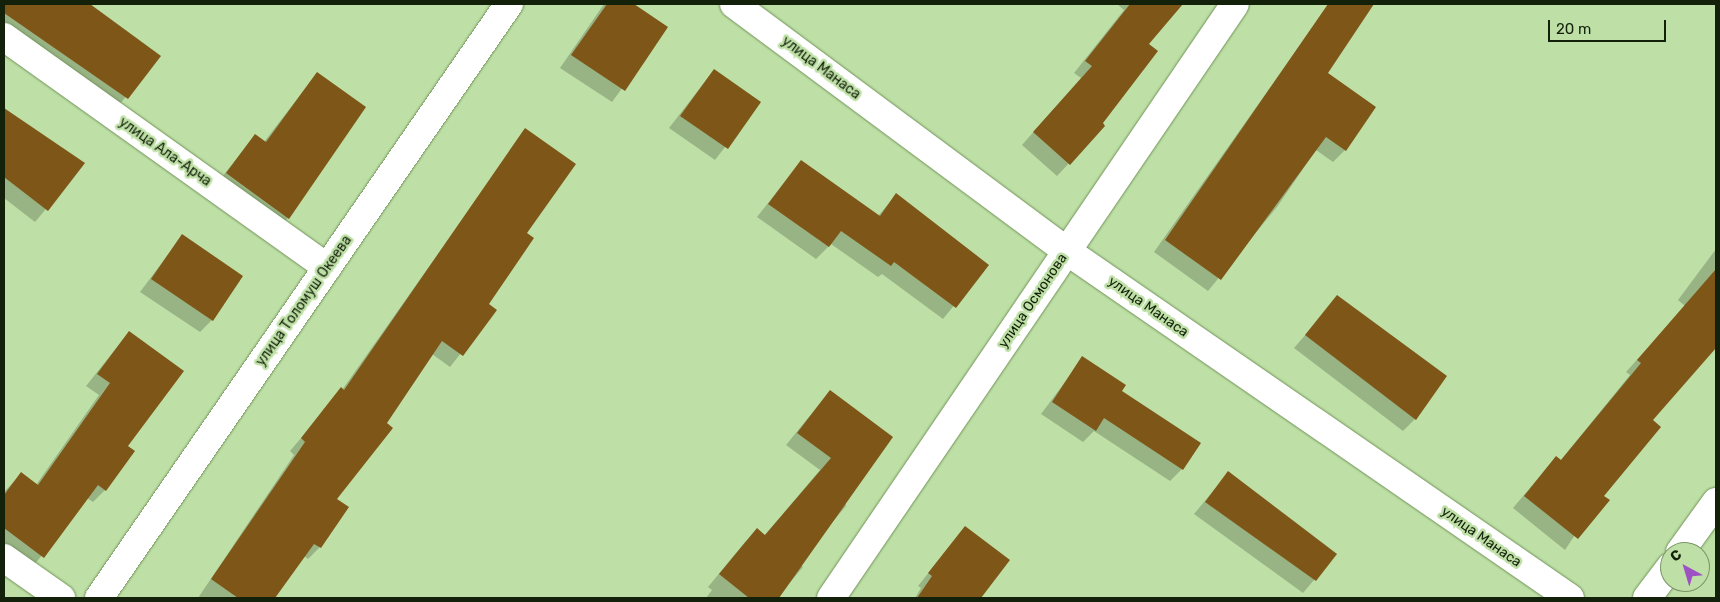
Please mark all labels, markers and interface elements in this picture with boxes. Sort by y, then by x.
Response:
scale bar [1550,10,1668,42]
text: 20 m [1556,20,1591,38]
street label: улица Манаса [778,33,864,103]
street label: улица Ала-Арча [116,114,214,190]
street label: улица Толомуш Океева [253,233,355,369]
street label: улица Осмонова [995,250,1071,352]
street label: улица Манаса [1105,273,1191,341]
street label: улица Манаса [1438,503,1524,571]
north arrow [1660,542,1710,592]
text: С [1667,546,1685,565]

